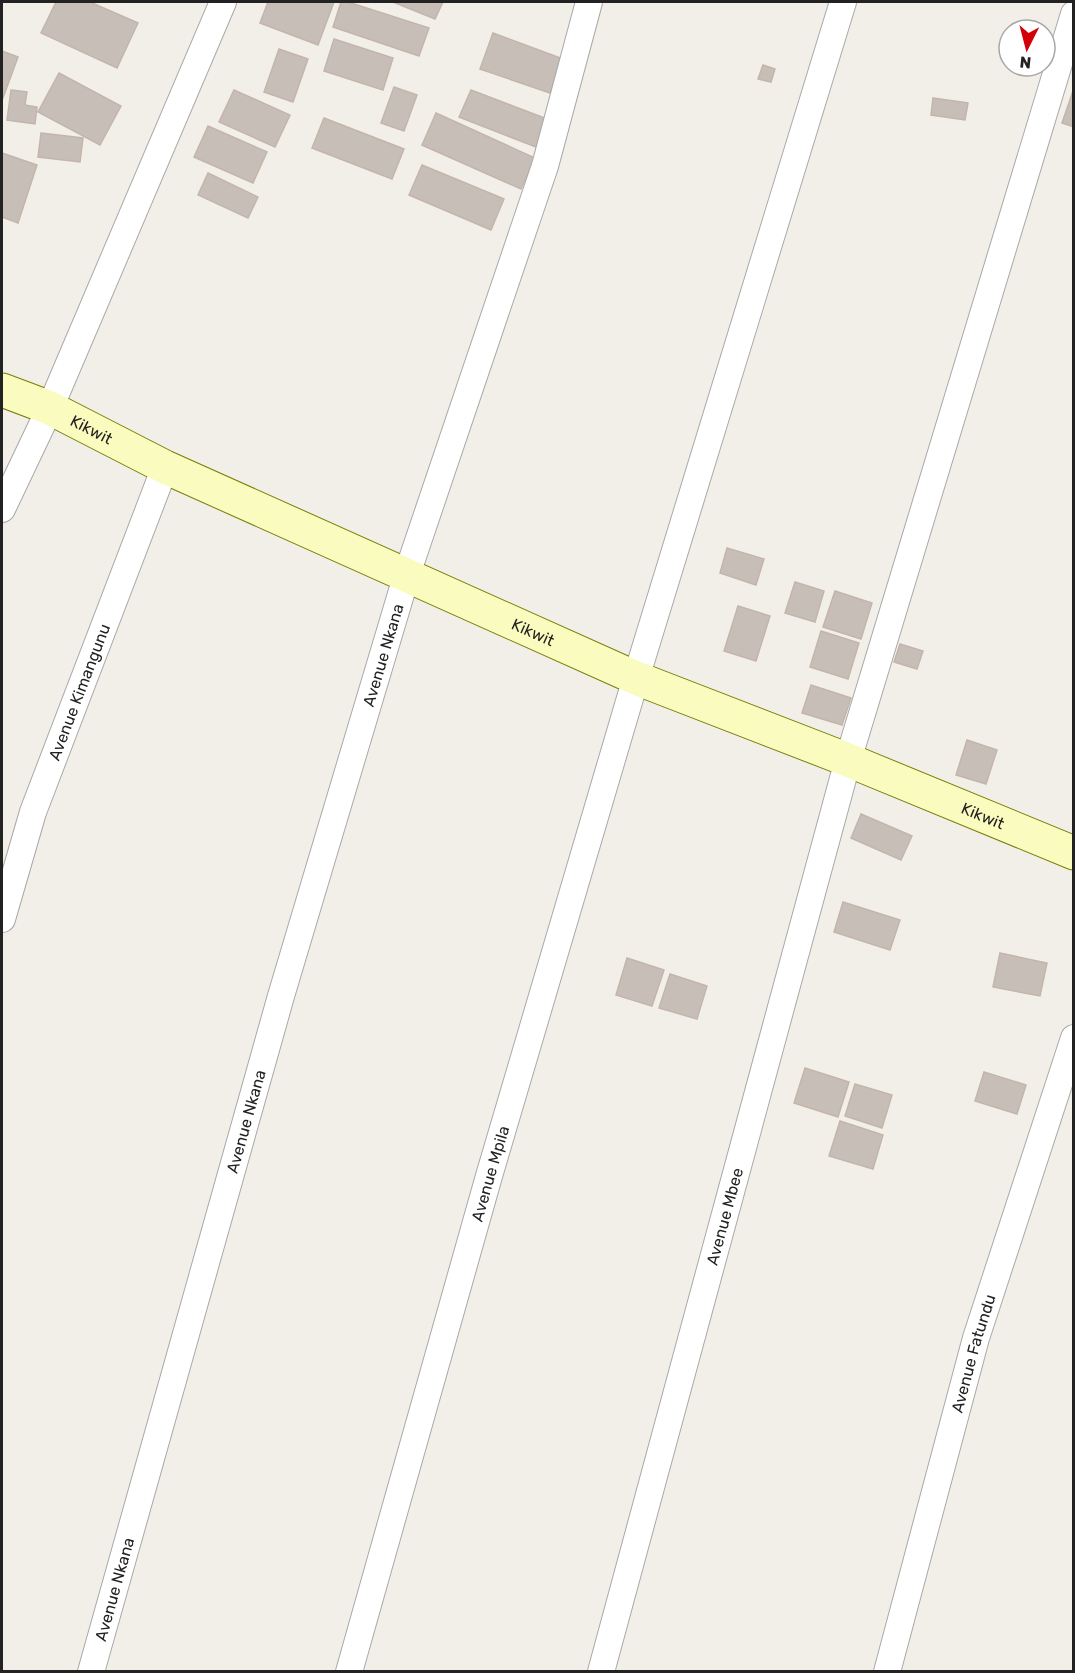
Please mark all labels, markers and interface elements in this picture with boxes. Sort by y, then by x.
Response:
north arrow [997,18,1057,78]
text: N [1019,52,1032,72]
street label: Kikwit [67,411,116,448]
street label: Avenue Nkana [359,601,408,709]
street label: Kikwit [509,615,557,650]
street label: Avenue Kimangunu [45,621,114,763]
street label: Kikwit [959,799,1007,833]
street label: Avenue Nkana [223,1068,270,1175]
street label: Avenue Mpila [468,1124,513,1224]
street label: Avenue Mbee [703,1166,747,1267]
street label: Avenue Fatundu [948,1292,1000,1415]
street label: Avenue Nkana [91,1535,138,1643]

